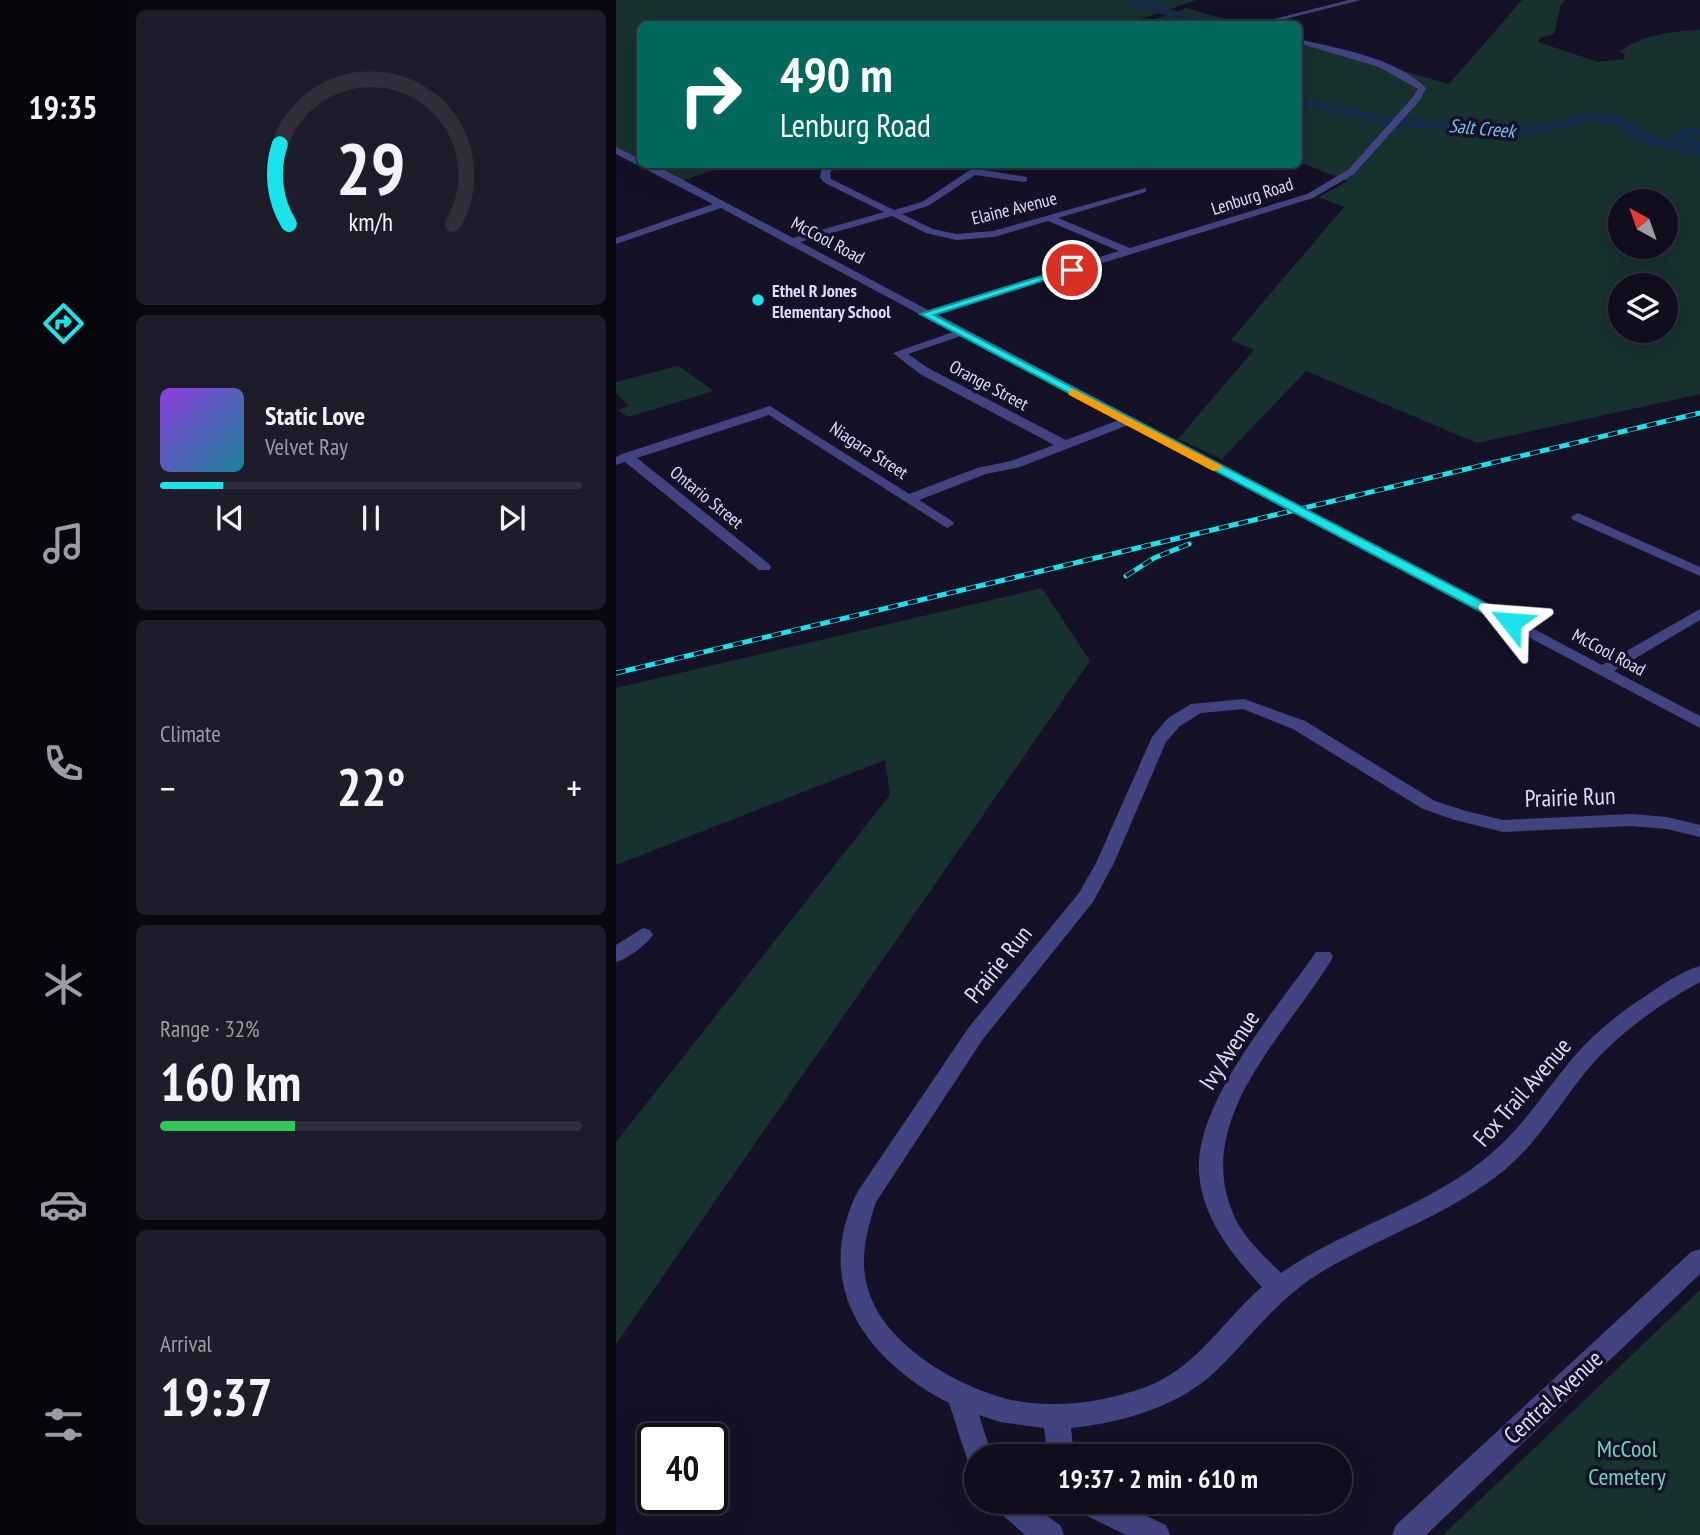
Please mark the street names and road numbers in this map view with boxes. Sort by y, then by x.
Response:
street label: Lenburg Road [1208,172,1296,220]
street label: Elaine Avenue [969,186,1059,230]
street label: McCool Road [787,211,869,269]
street label: Orange Street [946,355,1032,415]
street label: Niagara Street [825,416,913,484]
street label: Ontario Street [666,460,748,534]
street label: McCool Road [1568,623,1650,681]
street label: Prairie Run [1524,780,1616,814]
street label: Prairie Run [957,919,1039,1009]
street label: Ivy Avenue [1192,1004,1266,1096]
street label: Fox Trail Avenue [1466,1031,1578,1153]
street label: Central Avenue [1497,1343,1609,1451]

